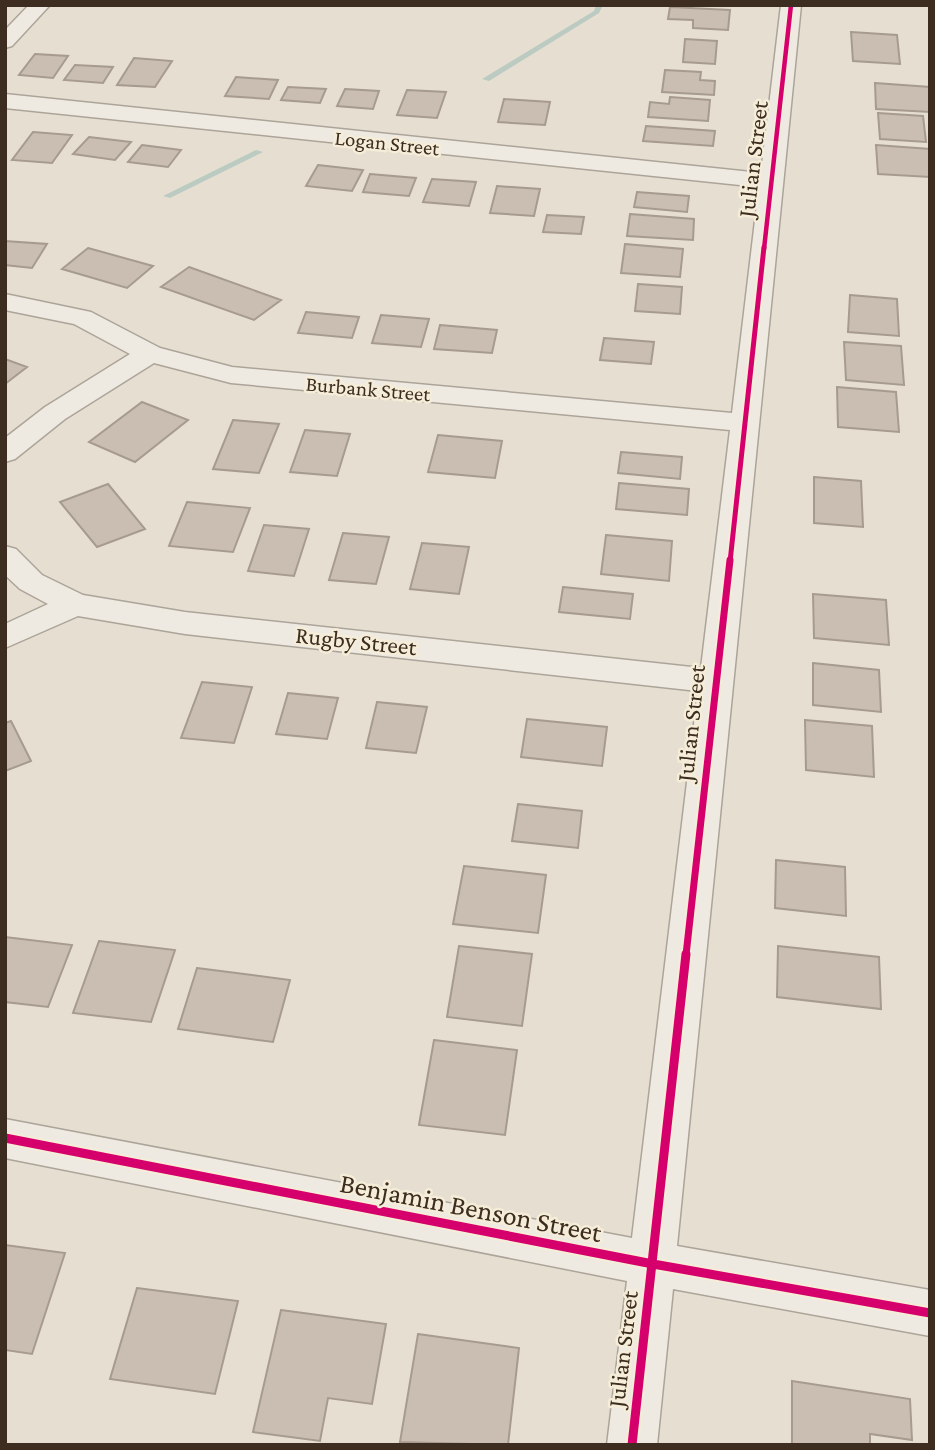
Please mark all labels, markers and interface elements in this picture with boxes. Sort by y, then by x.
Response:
street label: Julian Street [732,98,773,221]
street label: Logan Street [333,126,442,161]
street label: Burbank Street [305,372,432,406]
street label: Rugby Street [294,621,419,660]
street label: Julian Street [671,662,710,785]
street label: Benjamin Benson Street [337,1167,605,1248]
street label: Julian Street [602,1288,643,1411]

